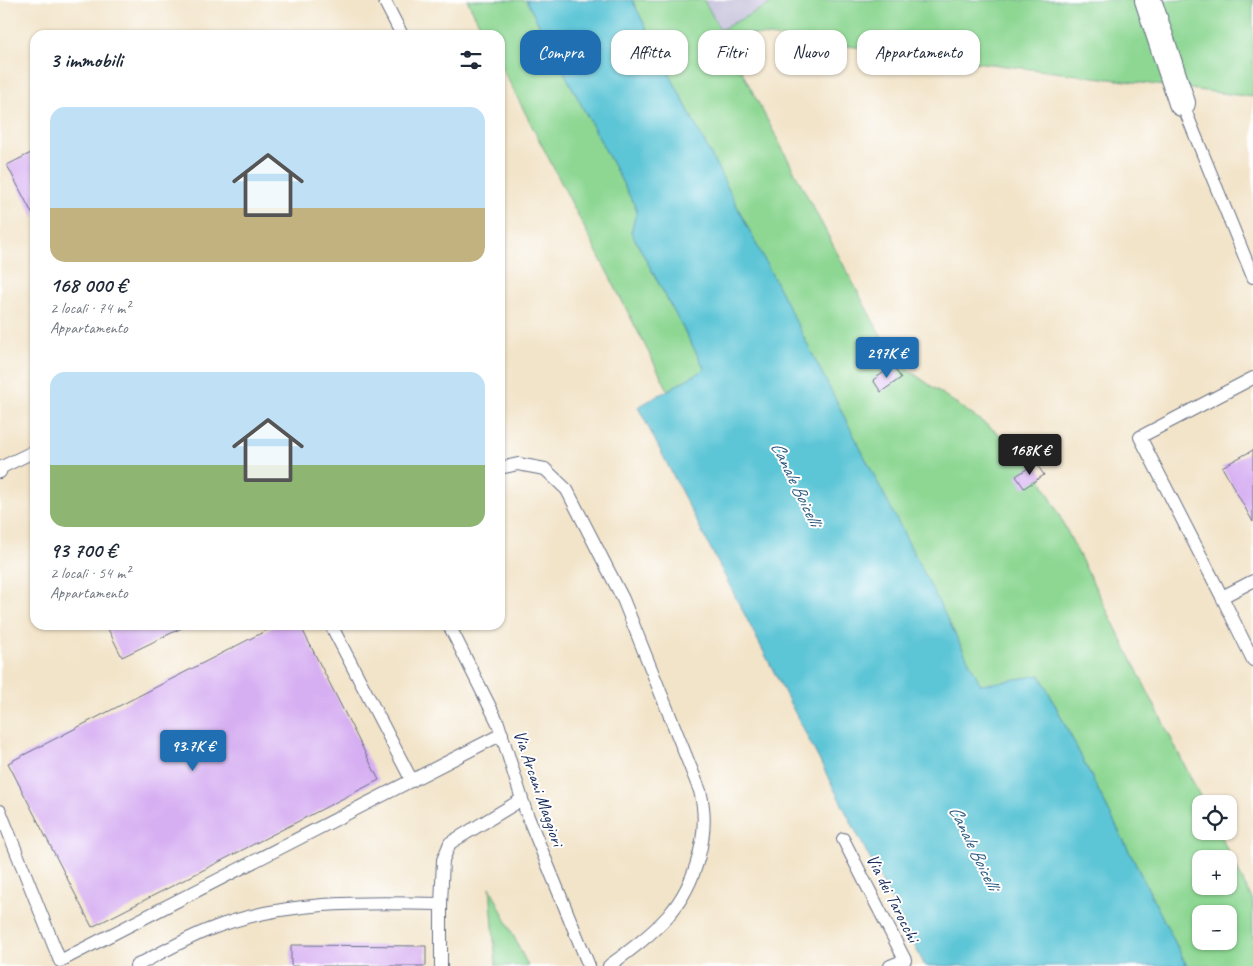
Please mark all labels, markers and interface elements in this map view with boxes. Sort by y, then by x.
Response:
chip: Compra [520,30,601,75]
chip: Affitta [611,30,688,75]
chip: Filtri [698,30,765,75]
chip: Nuovo [775,30,847,75]
chip: Appartamento [857,30,980,75]
icon: filters [457,46,485,74]
text: 3 immobili [50,47,122,73]
icon: home [223,140,313,230]
text: 168 000 € [50,272,127,298]
text: 2 locali · 74 m² [50,298,130,318]
text: Appartamento [50,318,128,338]
pin: 297K € [846,336,928,379]
text: 297K € [867,343,907,363]
icon: home [223,405,313,495]
pin: 168K € [989,434,1071,476]
water label: Canale Boicelli [765,437,829,533]
text: 168K € [1009,440,1051,460]
text: 93 700 € [50,537,117,563]
text: 2 locali · 54 m² [50,563,130,583]
text: Appartamento [50,583,128,603]
street label: Via Arcani Maggiori [509,727,570,851]
pin: 93.7K € [147,730,239,772]
text: 93.7K € [171,736,215,756]
map controls [1192,795,1237,950]
button: locate [1192,795,1237,840]
water label: Canale Boicelli [943,801,1007,897]
street label: Via dei Tarocchi [861,850,926,948]
button: + [1192,850,1237,895]
button: − [1192,905,1237,950]

